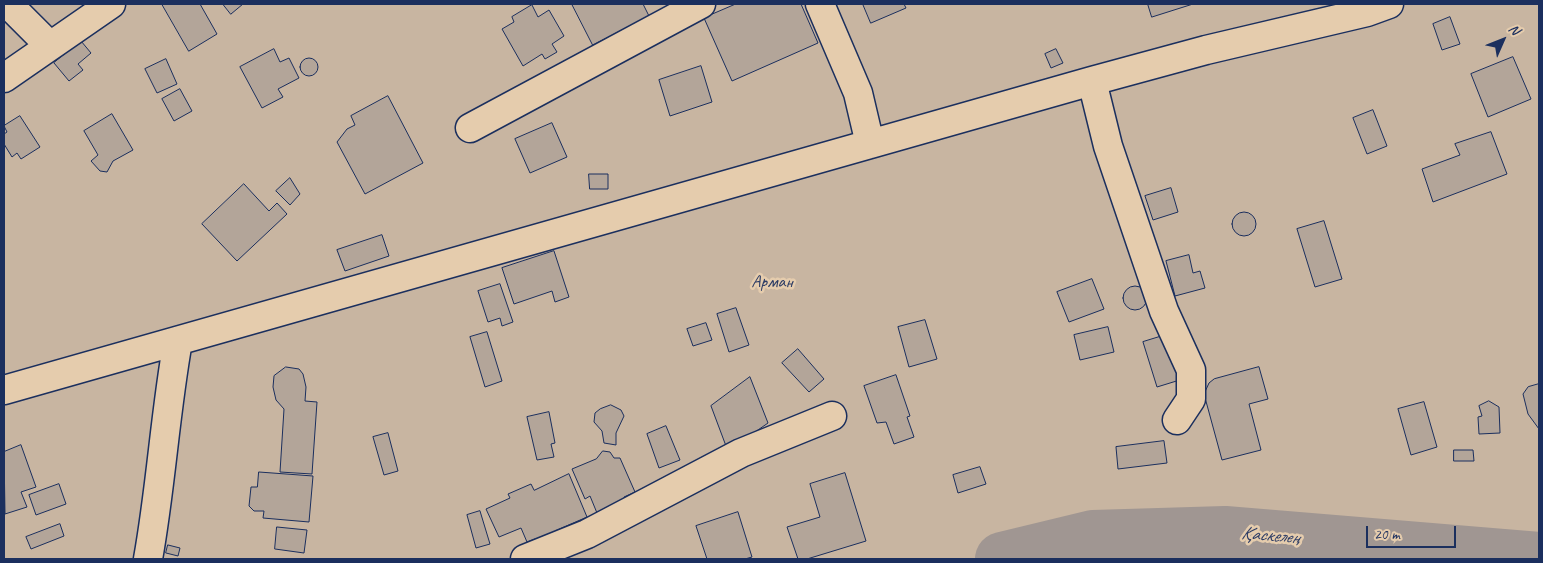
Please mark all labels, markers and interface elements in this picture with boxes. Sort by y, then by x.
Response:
north arrow [1478,15,1528,65]
text: N [1505,20,1523,38]
park label: Арман [751,271,793,293]
scale bar [1368,516,1458,548]
water label: Қаскелең [1240,522,1300,550]
text: 20 m [1374,525,1400,544]

